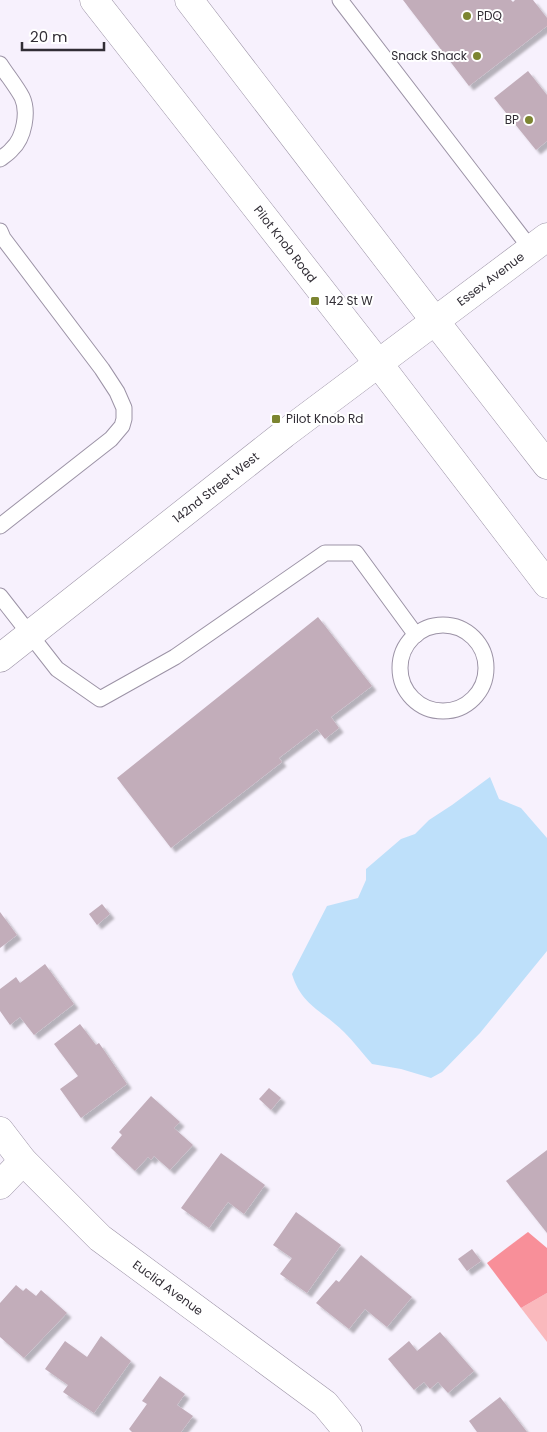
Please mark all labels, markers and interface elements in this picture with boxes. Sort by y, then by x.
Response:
place label: PDQ [477,7,502,24]
marker: PDQ [461,10,473,22]
scale bar [22,20,105,52]
text: 20 m [30,26,68,47]
place label: Snack Shack [391,47,468,64]
marker: Snack Shack [471,50,483,62]
place label: BP [505,111,519,128]
marker: BP [523,114,535,126]
street label: Pilot Knob Road [250,202,321,286]
street label: Essex Avenue [453,248,528,310]
place label: 142 St W [325,292,373,309]
marker: 142 St W [309,295,321,307]
place label: Pilot Knob Rd [286,410,363,427]
marker: Pilot Knob Rd [270,413,282,425]
street label: 142nd Street West [169,448,262,527]
street label: Euclid Avenue [129,1256,207,1319]

